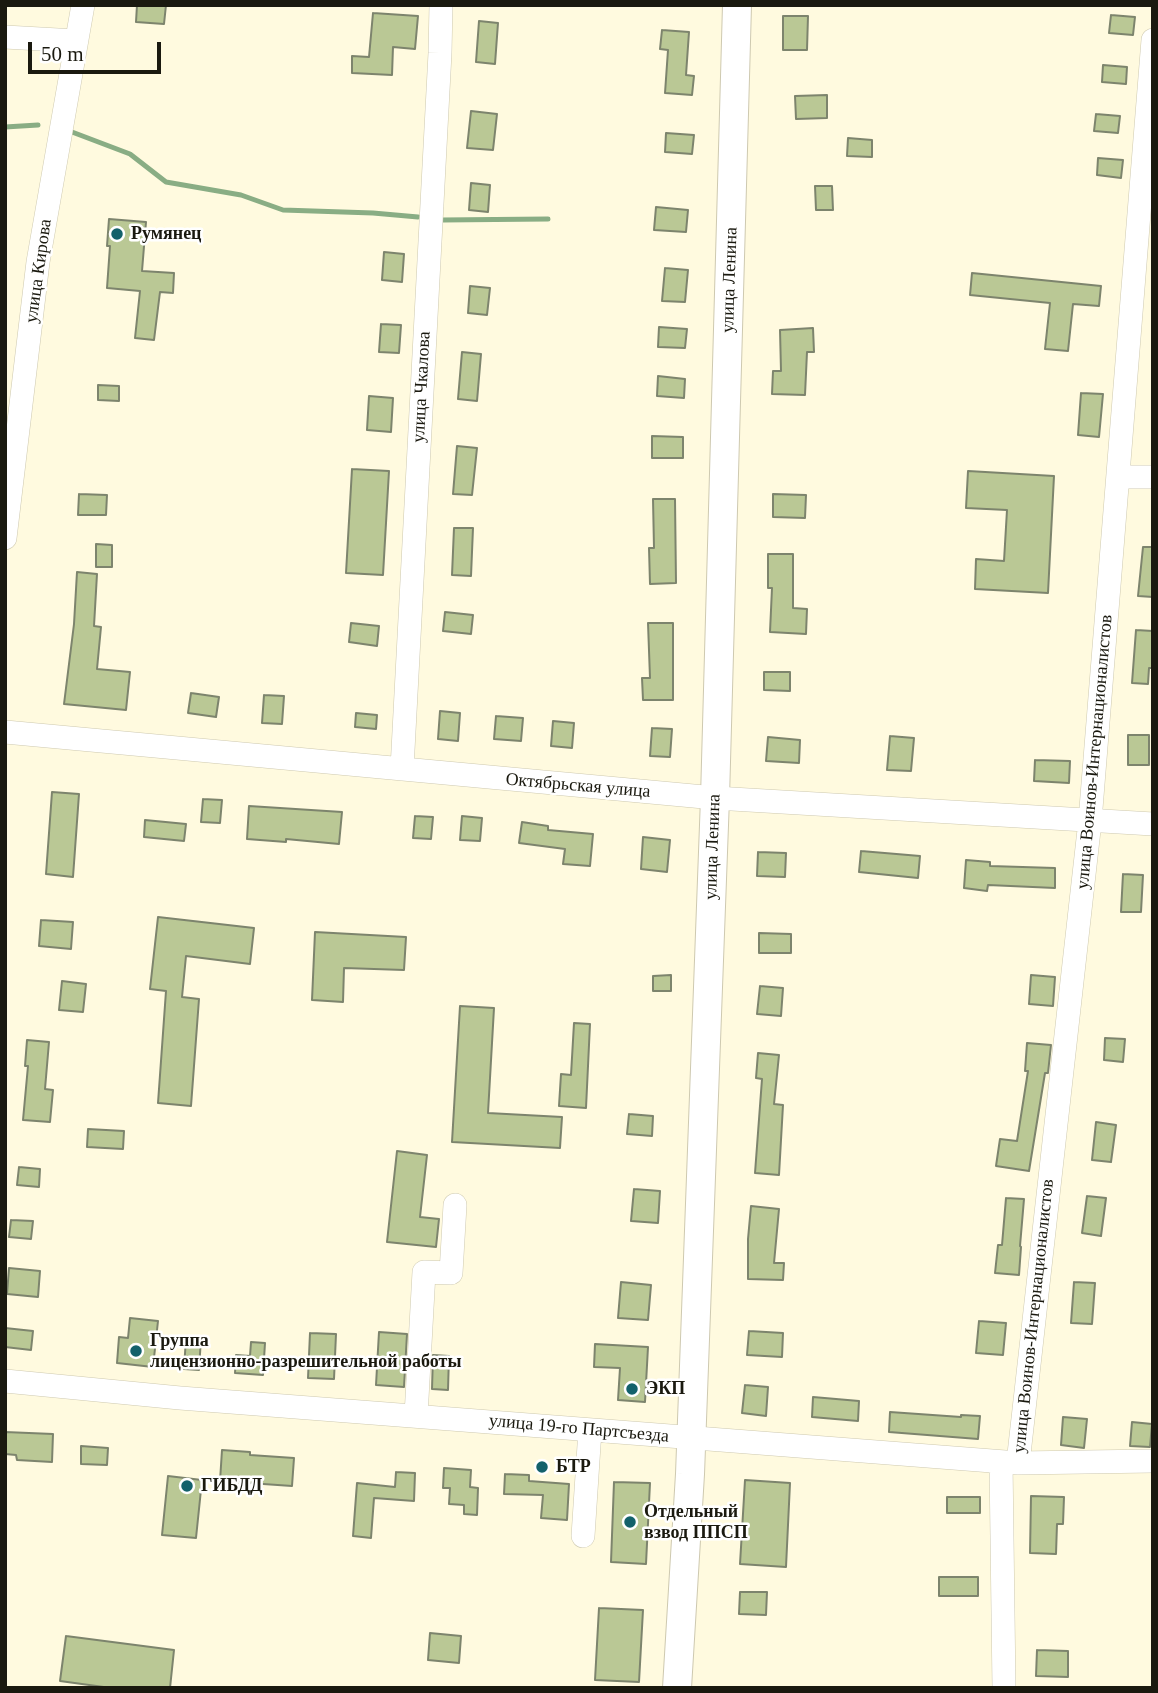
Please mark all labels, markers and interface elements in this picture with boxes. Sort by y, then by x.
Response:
scale bar [32,28,164,72]
text: 50 m [41,42,84,66]
street label: улица Кирова [21,218,57,324]
place label: Румянец [131,223,201,245]
marker: Румянец [109,226,125,242]
street label: улица Ленина [717,227,743,333]
street label: улица Чкалова [408,331,436,443]
street label: улица Воинов-Интернационалистов [1072,614,1118,890]
street label: Октябрьская улица [505,769,651,803]
street label: улица Ленина [700,794,726,900]
street label: улица Воинов-Интернационалистов [1009,1178,1059,1454]
place label: Группа лицензионно-разрешительной работы [150,1330,461,1372]
marker: Группа лицензионно-разрешительной работы [128,1343,144,1359]
place label: ЭКП [646,1378,685,1400]
marker: ЭКП [624,1381,640,1397]
street label: улица 19-го Партсъезда [488,1410,670,1448]
place label: БТР [556,1456,591,1478]
marker: БТР [534,1459,550,1475]
place label: ГИБДД [201,1475,262,1497]
marker: ГИБДД [179,1478,195,1494]
place label: Отдельный взвод ППСП [644,1501,748,1544]
marker: Отдельный взвод ППСП [622,1514,638,1530]

